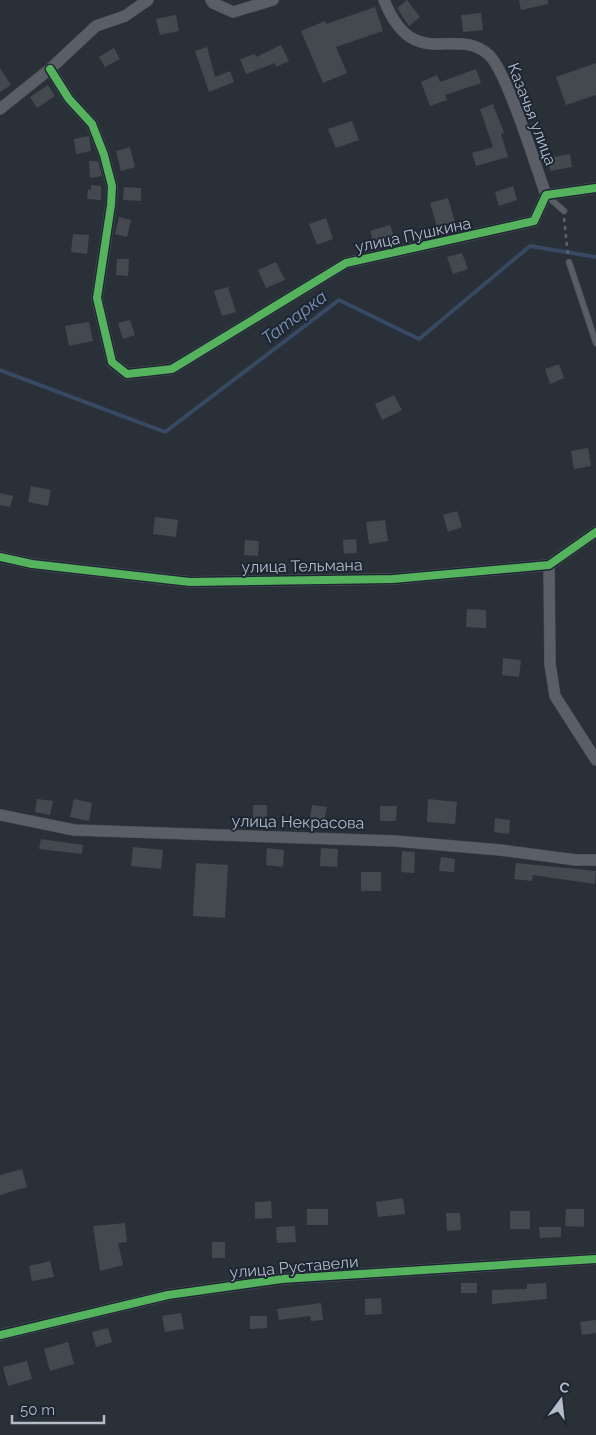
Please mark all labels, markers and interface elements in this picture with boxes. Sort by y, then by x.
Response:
street label: Казачья улица [504,60,560,168]
street label: улица Пушкина [353,213,473,257]
water label: Татарка [257,286,331,348]
street label: улица Тельмана [241,555,363,577]
street label: улица Некрасова [231,811,365,833]
street label: улица Руставели [229,1252,359,1282]
north arrow [536,1375,586,1425]
text: С [558,1378,571,1397]
scale bar [12,1392,105,1424]
text: 50 m [20,1401,55,1419]

